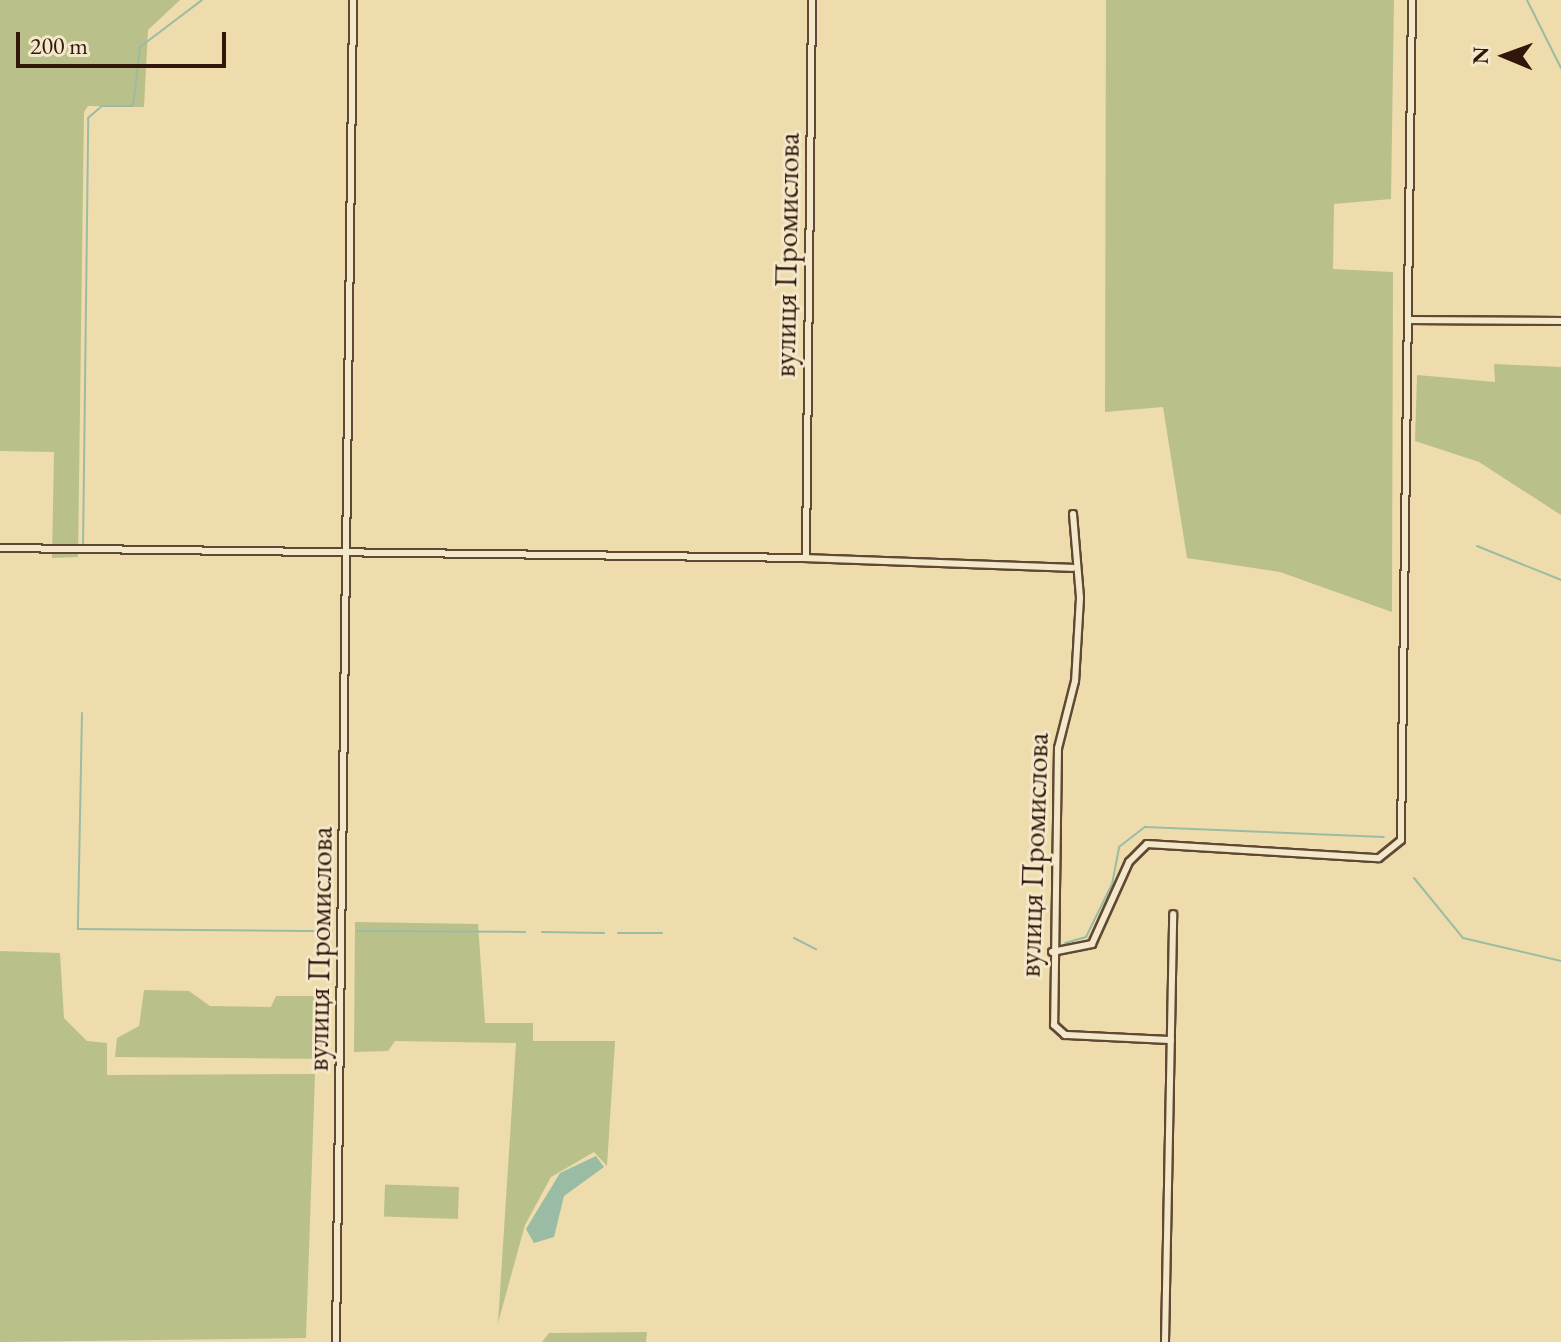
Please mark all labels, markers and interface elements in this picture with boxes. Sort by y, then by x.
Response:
scale bar [20,16,230,66]
north arrow [1465,16,1545,96]
text: 200 m [30,30,88,61]
text: N [1466,46,1495,65]
street label: вулиця Промислова [767,132,807,378]
street label: вулиця Промислова [1012,732,1056,978]
street label: вулиця Промислова [300,826,340,1072]

